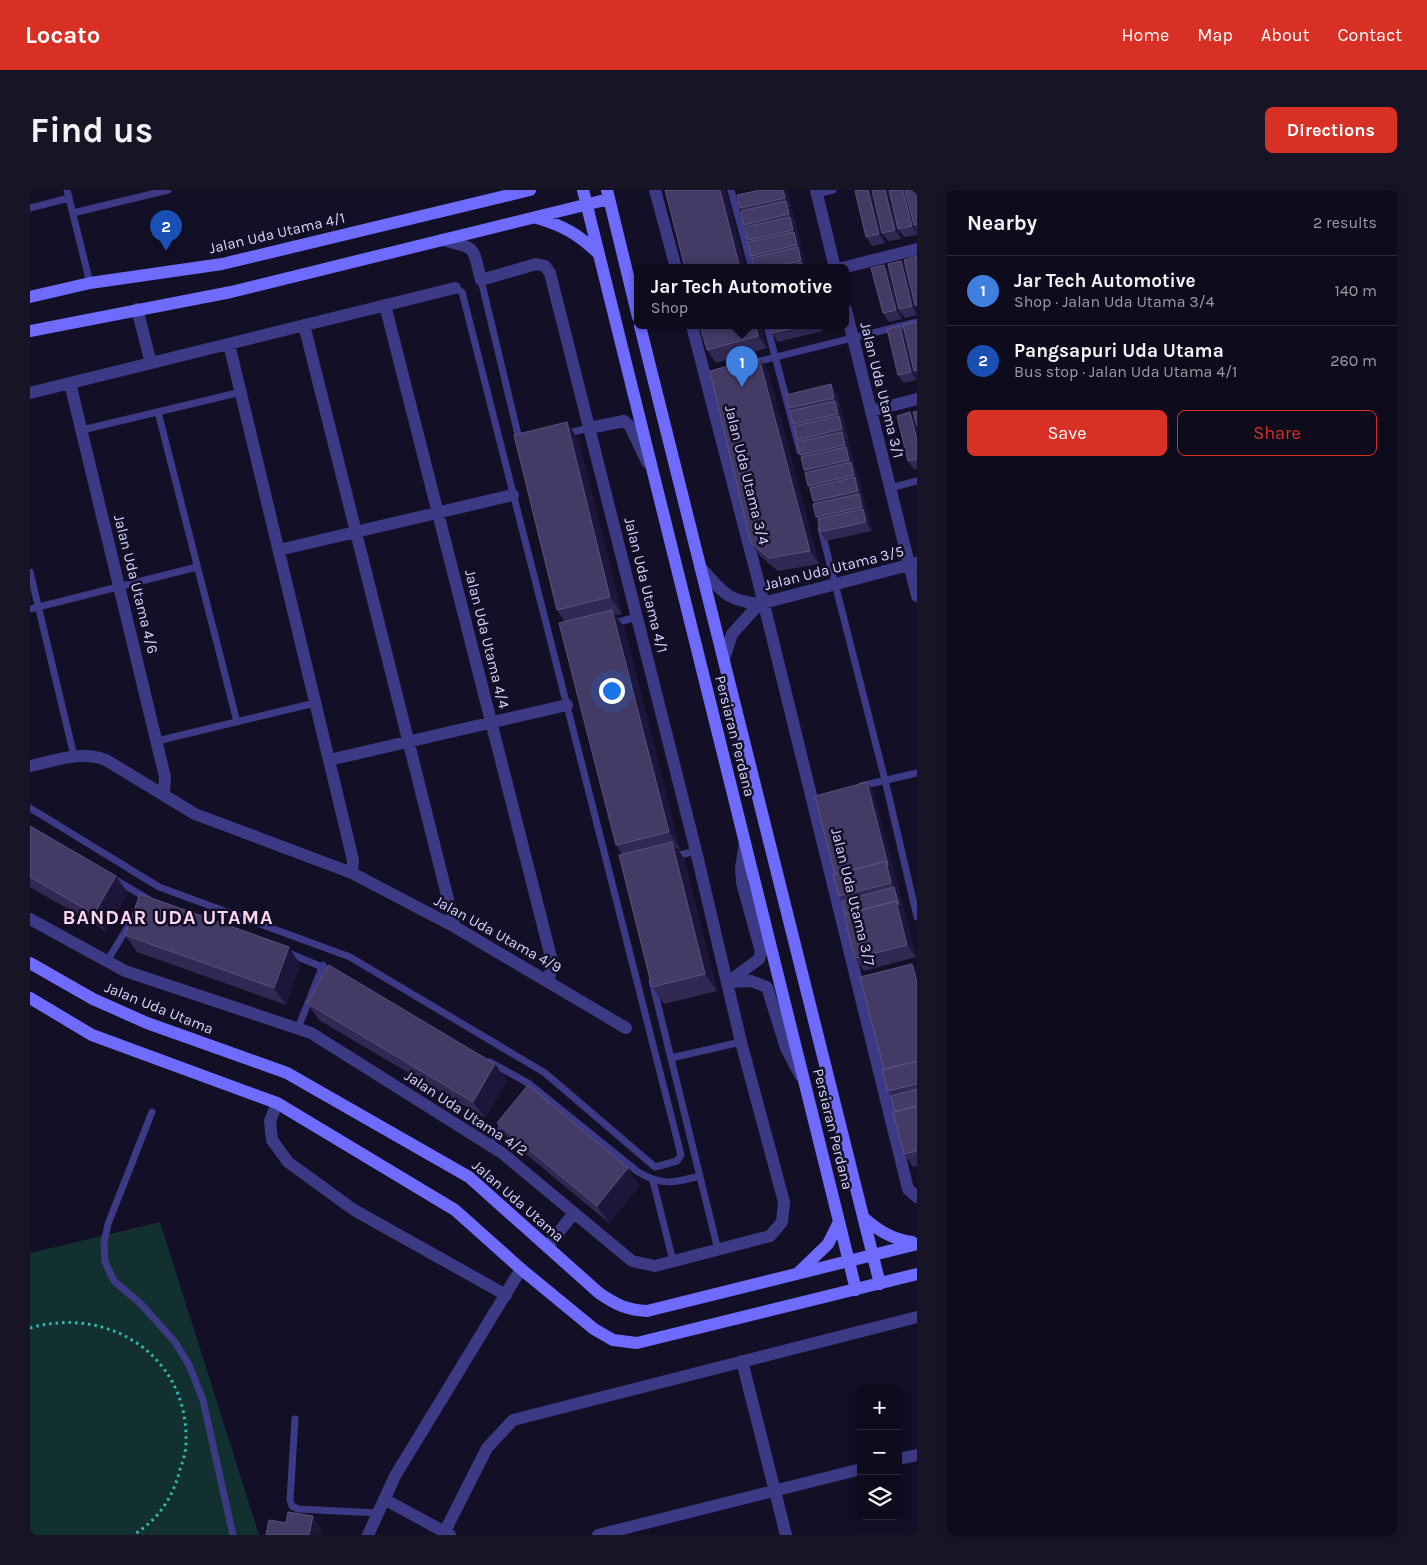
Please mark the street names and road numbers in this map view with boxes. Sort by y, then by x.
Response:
street label: Jalan Uda Utama 4/1 [207,209,347,257]
street label: Jalan Uda Utama 3/1 [856,320,908,460]
street label: Jalan Uda Utama 3/4 [721,403,773,547]
street label: Jalan Uda Utama 4/6 [110,513,162,655]
street label: Jalan Uda Utama 4/1 [620,515,672,655]
street label: Jalan Uda Utama 3/5 [762,542,906,594]
street label: Jalan Uda Utama 4/4 [461,568,513,711]
street label: Persiaran Perdana [711,674,759,798]
street label: Jalan Uda Utama 3/7 [827,826,879,968]
street label: Jalan Uda Utama 4/9 [431,891,565,977]
street label: Jalan Uda Utama [102,978,216,1038]
street label: Jalan Uda Utama 4/2 [401,1067,531,1159]
street label: Persiaran Perdana [809,1067,857,1191]
street label: Jalan Uda Utama [468,1156,568,1246]

